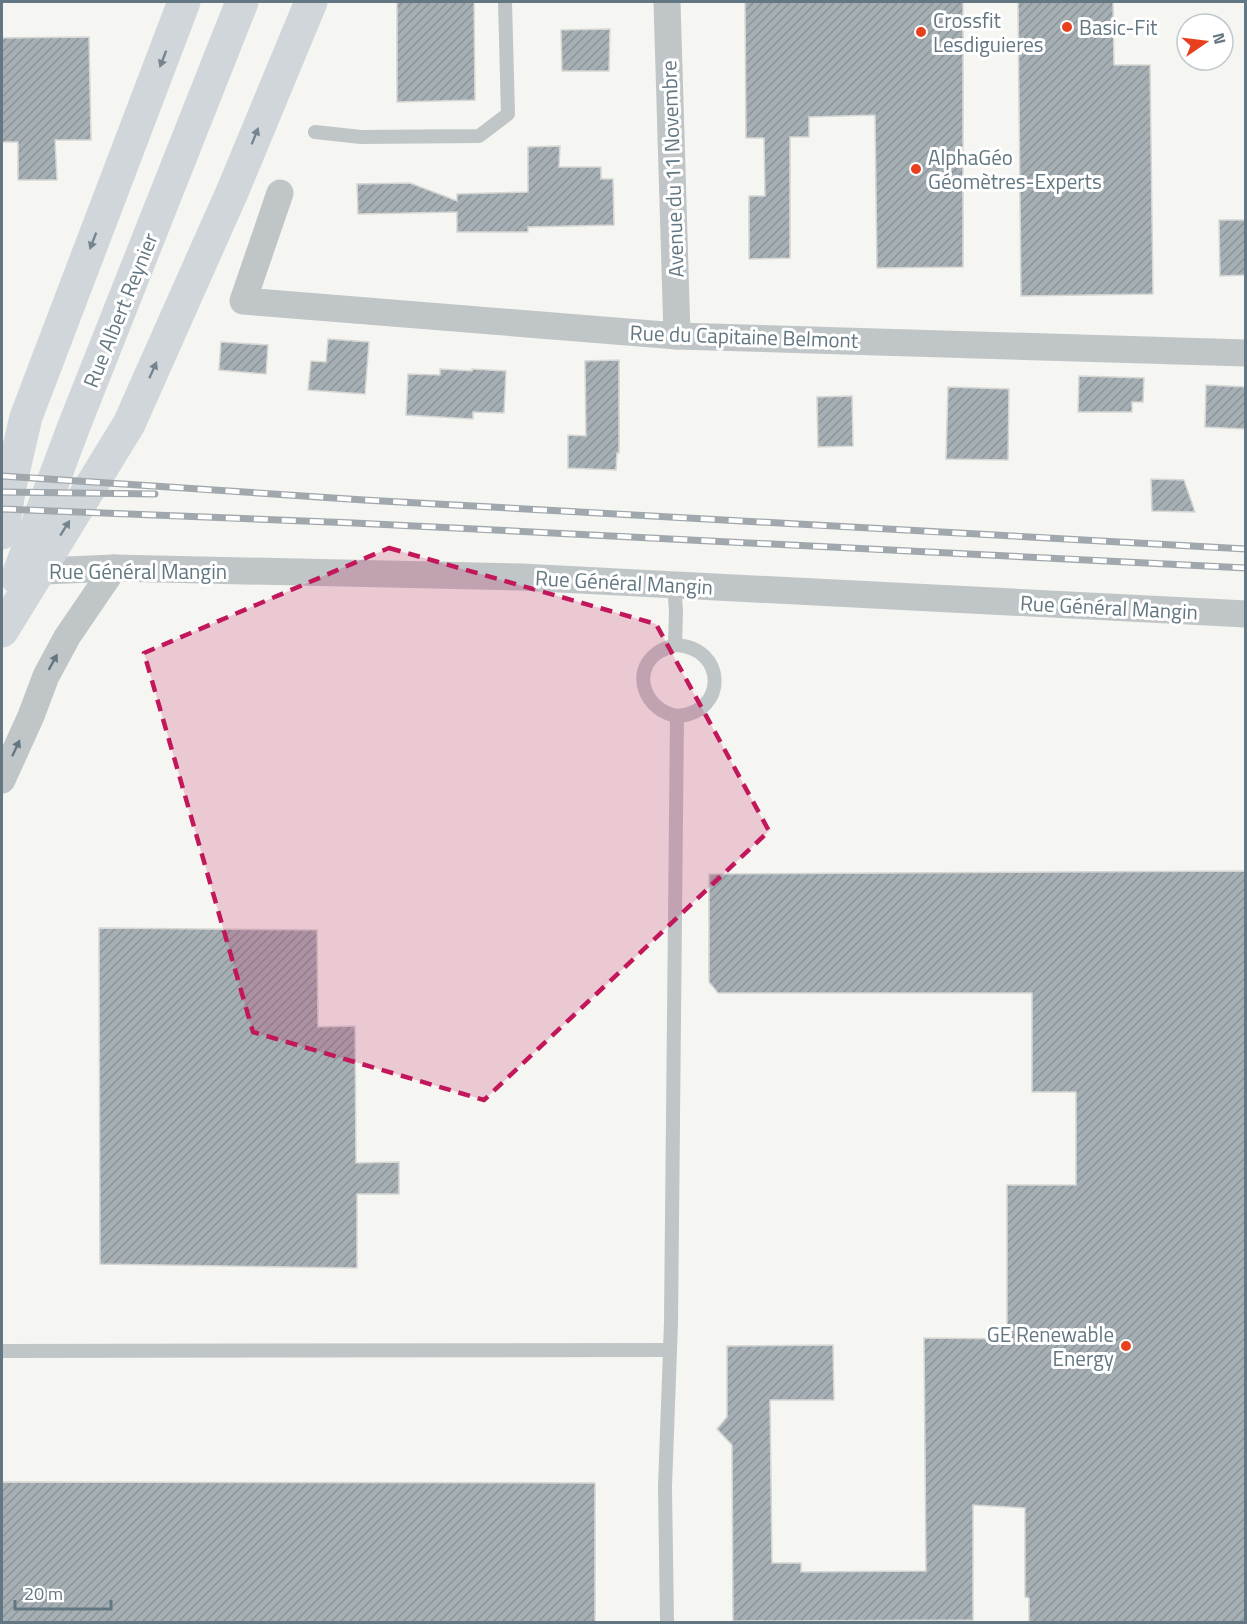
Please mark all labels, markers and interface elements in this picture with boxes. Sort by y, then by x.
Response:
place label: Crossfit Lesdiguieres [933,4,1044,60]
place label: Basic-Fit [1079,11,1158,43]
north arrow [1175,12,1235,72]
marker: Basic-Fit [1060,20,1074,34]
marker: Crossfit Lesdiguieres [914,25,928,39]
text: N [1207,30,1233,47]
one-way arrow [157,50,167,68]
street label: Avenue du 11 Novembre [652,60,692,278]
one-way arrow [251,127,260,145]
place label: AlphaGéo Géomètres-Experts [928,141,1102,197]
marker: AlphaGéo Géomètres-Experts [909,162,923,176]
street label: Rue Albert Reynier [74,228,166,392]
one-way arrow [88,232,98,250]
street label: Rue du Capitaine Belmont [629,316,859,356]
one-way arrow [148,362,157,379]
one-way arrow [60,520,71,536]
street label: Rue Général Mangin [49,555,227,587]
street label: Rue Général Mangin [534,561,714,603]
street label: Rue Général Mangin [1019,586,1199,628]
one-way arrow [48,654,58,671]
one-way arrow [12,740,21,757]
place label: GE Renewable Energy [987,1318,1114,1374]
marker: GE Renewable Energy [1119,1339,1133,1353]
scale bar [15,1573,111,1611]
text: 20 m [24,1580,63,1607]

